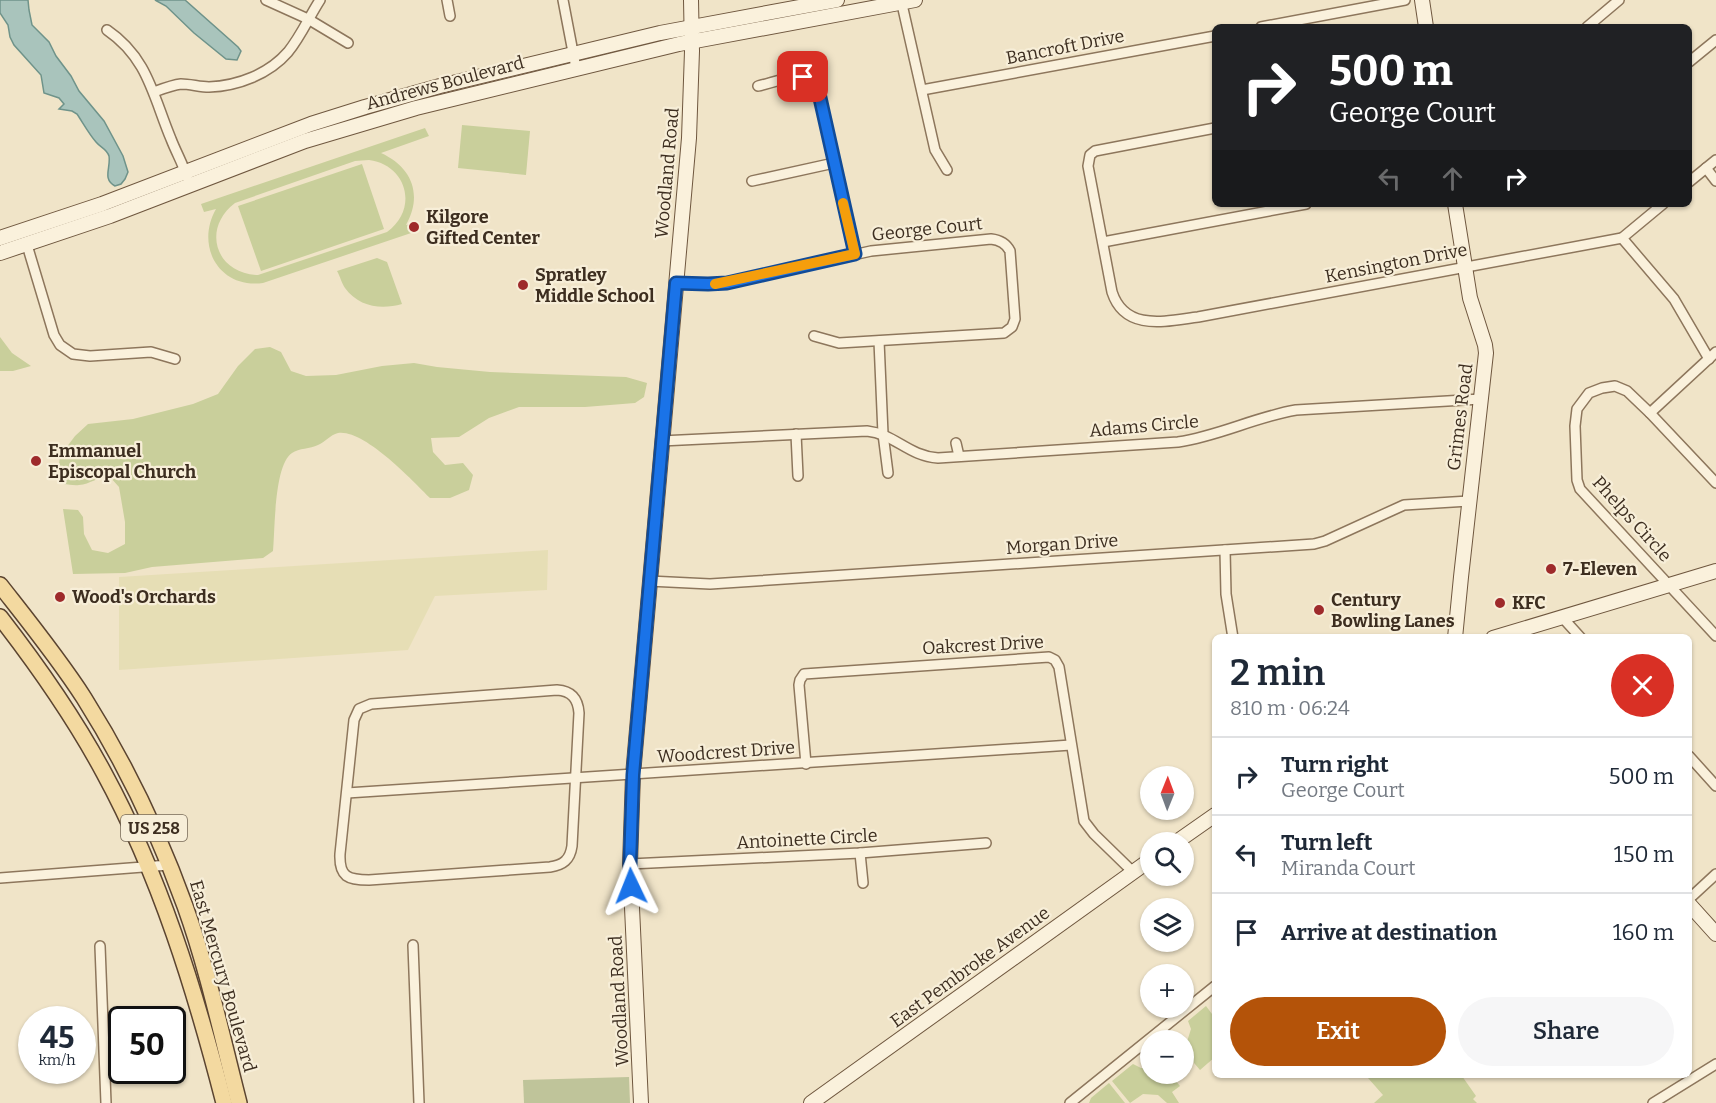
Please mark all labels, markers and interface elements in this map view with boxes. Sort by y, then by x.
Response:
street label: Bancroft Drive [1004,25,1126,69]
text: 500 m [1329,46,1453,96]
icon: right [1230,48,1308,126]
street label: Andrews Boulevard [364,51,527,115]
pin [777,51,828,102]
icon: arrive [786,60,819,93]
text: George Court [1329,97,1496,129]
street label: Woodland Road [650,106,684,239]
icon: left [1373,162,1406,195]
icon: ahead [1436,162,1469,195]
icon: right [1499,162,1532,195]
place label: Kilgore Gifted Center [426,206,540,249]
street label: George Court [870,212,984,246]
marker: Kilgore Gifted Center [407,220,421,234]
street label: Kensington Drive [1323,238,1469,288]
place label: Spratley Middle School [535,264,655,307]
marker: Spratley Middle School [516,278,530,292]
street label: Grimes Road [1443,362,1478,472]
street label: Adams Circle [1088,410,1200,442]
place label: Emmanuel Episcopal Church [48,440,197,483]
marker: Emmanuel Episcopal Church [29,454,43,468]
street label: Phelps Circle [1588,472,1676,566]
street label: Morgan Drive [1005,529,1119,559]
place label: 7-Eleven [1563,558,1638,580]
marker: 7-Eleven [1544,562,1558,576]
place label: Wood's Orchards [72,586,216,608]
place label: Century Bowling Lanes [1331,589,1455,632]
marker: Wood's Orchards [53,590,67,604]
place label: KFC [1512,592,1546,614]
marker: KFC [1493,596,1507,610]
marker: Century Bowling Lanes [1312,603,1326,617]
street label: Oakcrest Drive [922,631,1044,659]
text: 2 min [1230,651,1325,695]
button: close [1611,654,1674,717]
text: 810 m · 06:24 [1230,696,1350,720]
street label: Woodcrest Drive [656,736,796,768]
text: Turn right [1281,751,1389,778]
icon: right [1230,760,1263,793]
text: 500 m [1609,763,1674,790]
north arrow [1140,766,1194,820]
map controls [1140,766,1194,1084]
text: George Court [1281,778,1405,802]
road number: US 258 [121,815,187,841]
street label: Antoinette Circle [736,824,878,854]
text: Turn left [1281,829,1373,856]
button: search [1140,832,1194,886]
icon: left [1230,838,1263,871]
text: 150 m [1614,841,1674,868]
position arrow [599,854,663,918]
text: Miranda Court [1281,856,1415,880]
street label: East Mercury Boulevard [185,877,261,1075]
button: layers [1140,898,1194,952]
street label: East Pembroke Avenue [886,902,1054,1032]
icon: arrive [1230,916,1263,949]
text: Arrive at destination [1281,919,1497,946]
text: 160 m [1613,919,1674,946]
street label: Woodland Road [605,935,633,1067]
button: + [1140,964,1194,1018]
button: Exit [1230,997,1446,1066]
button: Share [1458,997,1674,1066]
speed limit sign: 50 [108,1006,186,1084]
text: 45 [40,1020,74,1056]
button: − [1140,1030,1194,1084]
text: km/h [38,1051,76,1069]

